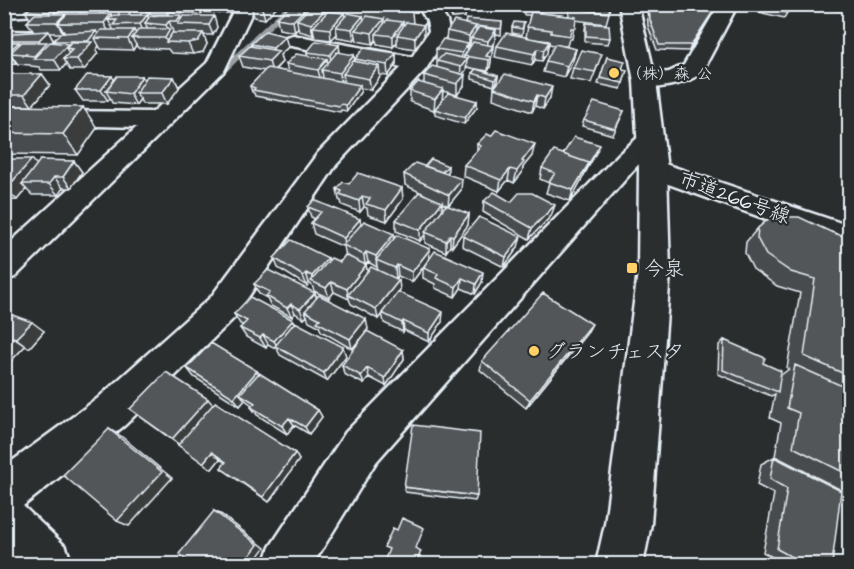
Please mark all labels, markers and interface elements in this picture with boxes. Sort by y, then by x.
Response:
place label: （株）森 公 [626,63,712,85]
marker: （株）森 公 [607,66,621,80]
street label: 市道266号線 [675,165,794,231]
place label: 今泉 [644,255,684,283]
marker: 今泉 [625,261,639,275]
place label: グランチェスタ [546,338,685,366]
marker: グランチェスタ [527,344,541,358]

